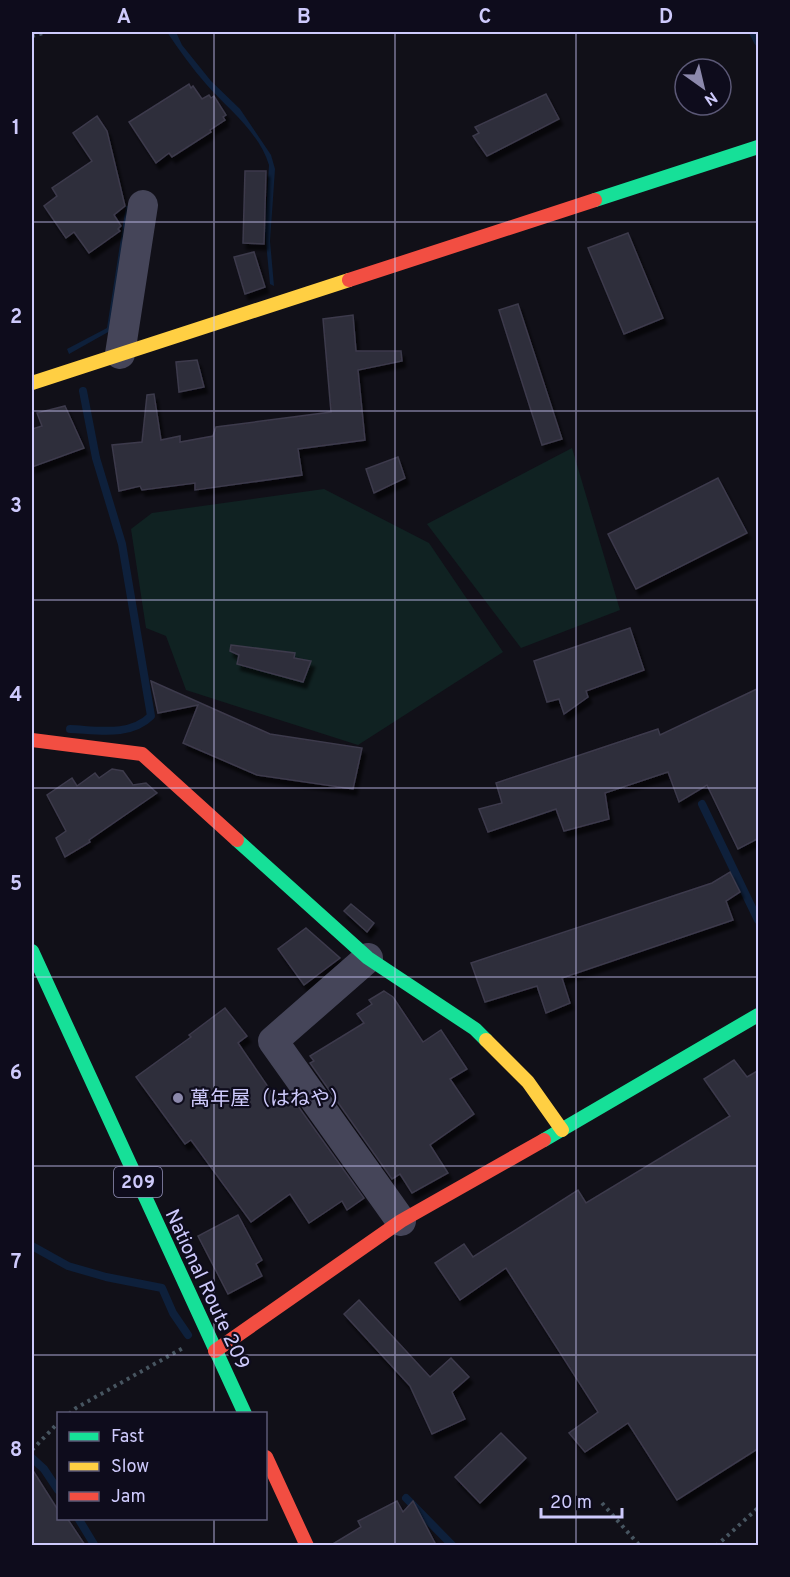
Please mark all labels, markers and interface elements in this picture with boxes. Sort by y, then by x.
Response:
text: A [117,5,131,31]
text: B [297,5,311,31]
text: C [479,5,491,31]
text: D [659,5,673,31]
north arrow [673,57,733,117]
text: N [700,86,721,109]
text: 1 [12,116,20,142]
text: 2 [10,305,22,331]
text: 3 [10,494,22,520]
text: 4 [10,683,22,709]
text: 5 [10,872,22,898]
text: 6 [10,1061,22,1087]
place label: 萬年屋（はねや） [190,1087,350,1113]
marker: 萬年屋（はねや） [171,1091,185,1105]
road number: 209 [114,1167,162,1197]
street label: National Route 209 [158,1206,255,1374]
text: 7 [11,1250,21,1276]
legend [57,1412,267,1520]
text: Fast [111,1426,144,1449]
text: 8 [10,1438,22,1464]
text: Slow [111,1456,149,1479]
scale bar [541,1481,622,1519]
text: Jam [111,1486,146,1509]
text: 20 m [550,1492,592,1515]

